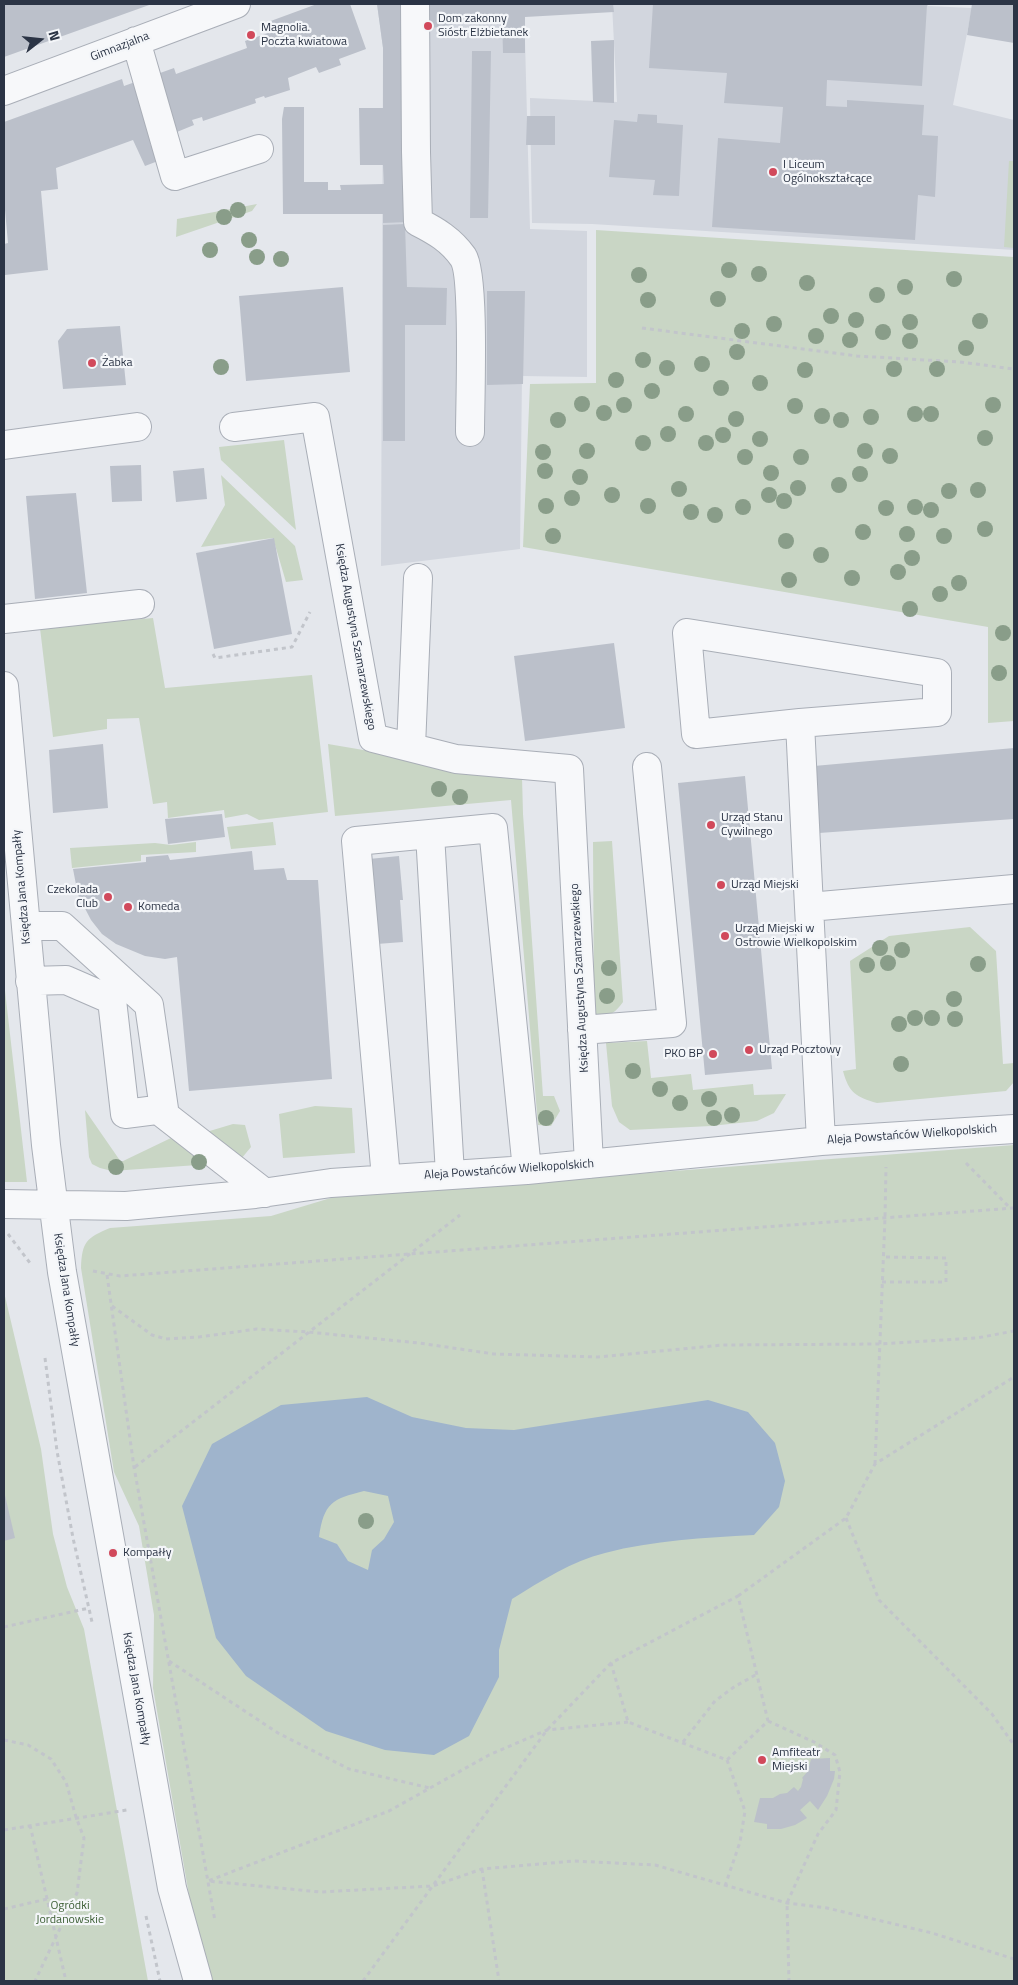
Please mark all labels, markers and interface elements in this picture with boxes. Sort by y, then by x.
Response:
place label: Dom zakonny Sióstr Elżbietanek [438,12,528,40]
north arrow [15,15,65,65]
marker: Dom zakonny Sióstr Elżbietanek [422,20,434,32]
place label: Magnolia. Poczta kwiatowa [261,21,347,49]
text: N [43,28,66,43]
street label: Gimnazjalna [89,29,151,65]
marker: Magnolia. Poczta kwiatowa [245,29,257,41]
place label: I Liceum Ogólnokształcące [783,158,872,186]
marker: I Liceum Ogólnokształcące [767,166,779,178]
place label: Żabka [102,356,132,370]
marker: Żabka [86,357,98,369]
street label: Księdza Augustyna Szamarzewskiego [331,542,379,732]
place label: Urząd Stanu Cywilnego [721,811,783,839]
marker: Urząd Stanu Cywilnego [705,819,717,831]
street label: Księdza Jana Kompałły [10,829,34,945]
place label: Urząd Miejski [731,878,799,892]
marker: Urząd Miejski [715,879,727,891]
place label: Czekolada Club [47,883,98,911]
street label: Księdza Augustyna Szamarzewskiego [568,883,592,1073]
marker: Czekolada Club [102,891,114,903]
place label: Komeda [138,900,179,914]
marker: Komeda [122,901,134,913]
place label: Urząd Miejski w Ostrowie Wielkopolskim [735,922,857,950]
marker: Urząd Miejski w Ostrowie Wielkopolskim [719,930,731,942]
place label: Urząd Pocztowy [759,1043,841,1057]
marker: Urząd Pocztowy [743,1044,755,1056]
place label: PKO BP [664,1047,703,1061]
marker: PKO BP [707,1048,719,1060]
street label: Aleja Powstańców Wielkopolskich [827,1122,997,1148]
street label: Aleja Powstańców Wielkopolskich [424,1157,594,1183]
street label: Księdza Jana Kompałły [50,1232,82,1348]
place label: Kompałły [123,1546,172,1560]
marker: Kompałły [107,1547,119,1559]
street label: Księdza Jana Kompałły [119,1631,153,1747]
place label: Amfiteatr Miejski [772,1746,820,1774]
marker: Amfiteatr Miejski [756,1754,768,1766]
park label: Ogródki Jordanowskie [36,1899,104,1927]

